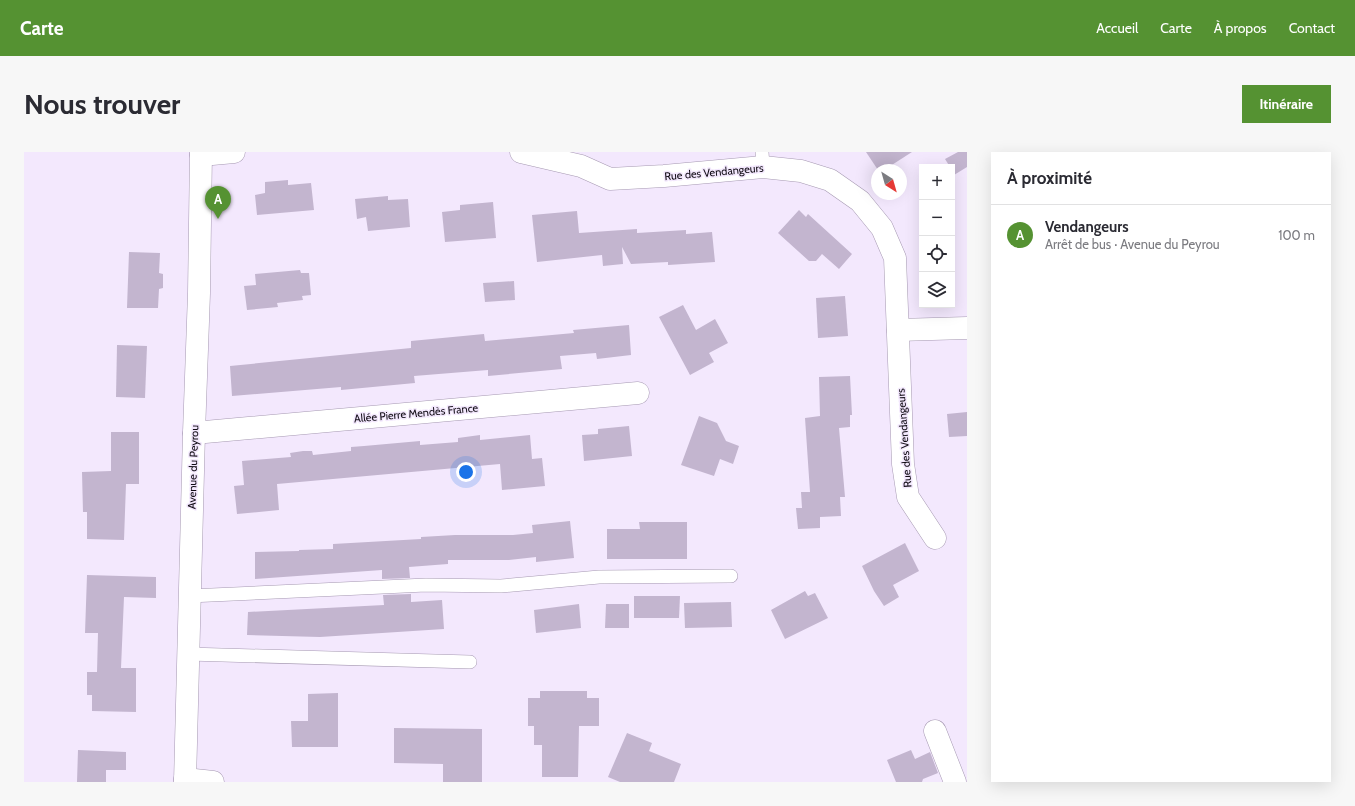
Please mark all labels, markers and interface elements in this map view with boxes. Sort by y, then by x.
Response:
text: Carte [20,17,64,40]
text: Accueil [1096,19,1138,37]
text: Carte [1160,19,1192,37]
text: À propos [1214,19,1267,37]
text: Contact [1289,19,1335,37]
button: Itinéraire [1242,85,1331,123]
text: Nous trouver [24,87,180,121]
street label: Rue des Vendangeurs [664,161,765,183]
north arrow [871,164,907,200]
map controls [919,164,955,308]
button: + [919,164,955,200]
text: À proximité [1007,168,1092,188]
pin: A [205,186,231,219]
button: − [919,200,955,236]
text: Vendangeurs [1045,218,1129,236]
text: A [1016,227,1024,243]
text: 100 m [1278,227,1315,243]
button: locate [919,236,955,272]
text: Arrêt de bus · Avenue du Peyrou [1045,236,1220,252]
button: layers [919,272,955,308]
street label: Rue des Vendangeurs [894,387,914,488]
street label: Allée Pierre Mendès France [353,401,479,425]
street label: Avenue du Peyrou [185,424,201,509]
your location [456,462,476,482]

